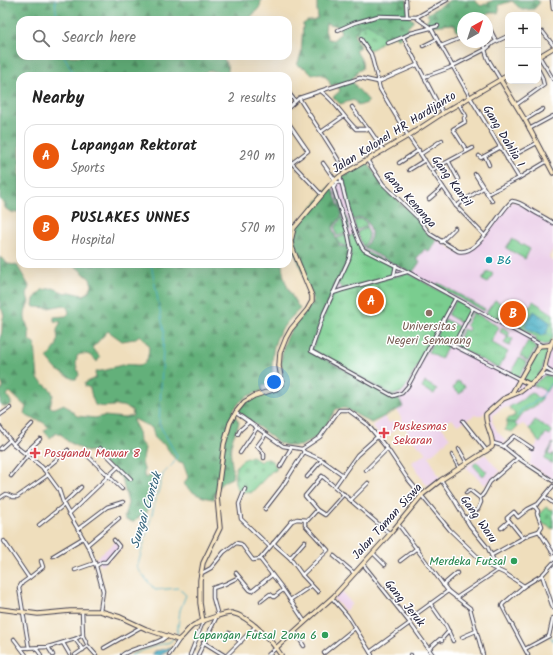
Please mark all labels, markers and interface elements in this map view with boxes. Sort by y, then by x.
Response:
north arrow [457,12,493,48]
map controls [505,12,541,84]
button: + [505,12,541,48]
search box [16,16,292,60]
text: Search here [62,26,136,50]
icon: search [30,27,52,49]
button: − [505,48,541,84]
text: Nearby [32,85,84,112]
street label: Jalan Kolonel HR Hardijanto [329,86,460,178]
text: 2 results [228,88,276,109]
street label: Gang Dahlia I [477,102,530,171]
text: Lapangan Rektorat [71,134,197,158]
text: A [42,146,50,167]
text: 290 m [239,146,275,167]
street label: Gang Kantil [426,152,477,211]
text: Sports [71,158,105,179]
street label: Gang Kenanga [378,166,441,233]
text: PUSLAKES UNNES [71,206,190,230]
text: B [42,218,50,239]
text: 570 m [240,218,275,239]
text: Hospital [71,230,115,251]
place label: B6 [497,251,511,270]
marker: B6 [484,255,494,265]
pin: A [358,286,384,316]
pin: B [500,299,526,329]
marker: Universitas Negeri Semarang [424,308,434,318]
place label: Universitas Negeri Semarang [387,317,472,350]
your location [264,372,284,392]
place label: Puskesmas Sekaran [393,417,447,450]
marker: Puskesmas Sekaran [378,427,390,439]
place label: Posyandu Mawar 8 [44,444,141,463]
marker: Posyandu Mawar 8 [29,447,41,459]
water label: Sungai Contok [125,468,168,551]
street label: Jalan Taman Siswa [348,478,427,564]
street label: Gang Waru [455,491,502,547]
place label: Merdeka Futsal [429,552,506,571]
marker: Merdeka Futsal [509,556,519,566]
street label: Gang Jeruk [380,575,430,631]
place label: Lapangan Futsal Zona 6 [193,626,317,645]
marker: Lapangan Futsal Zona 6 [320,630,330,640]

